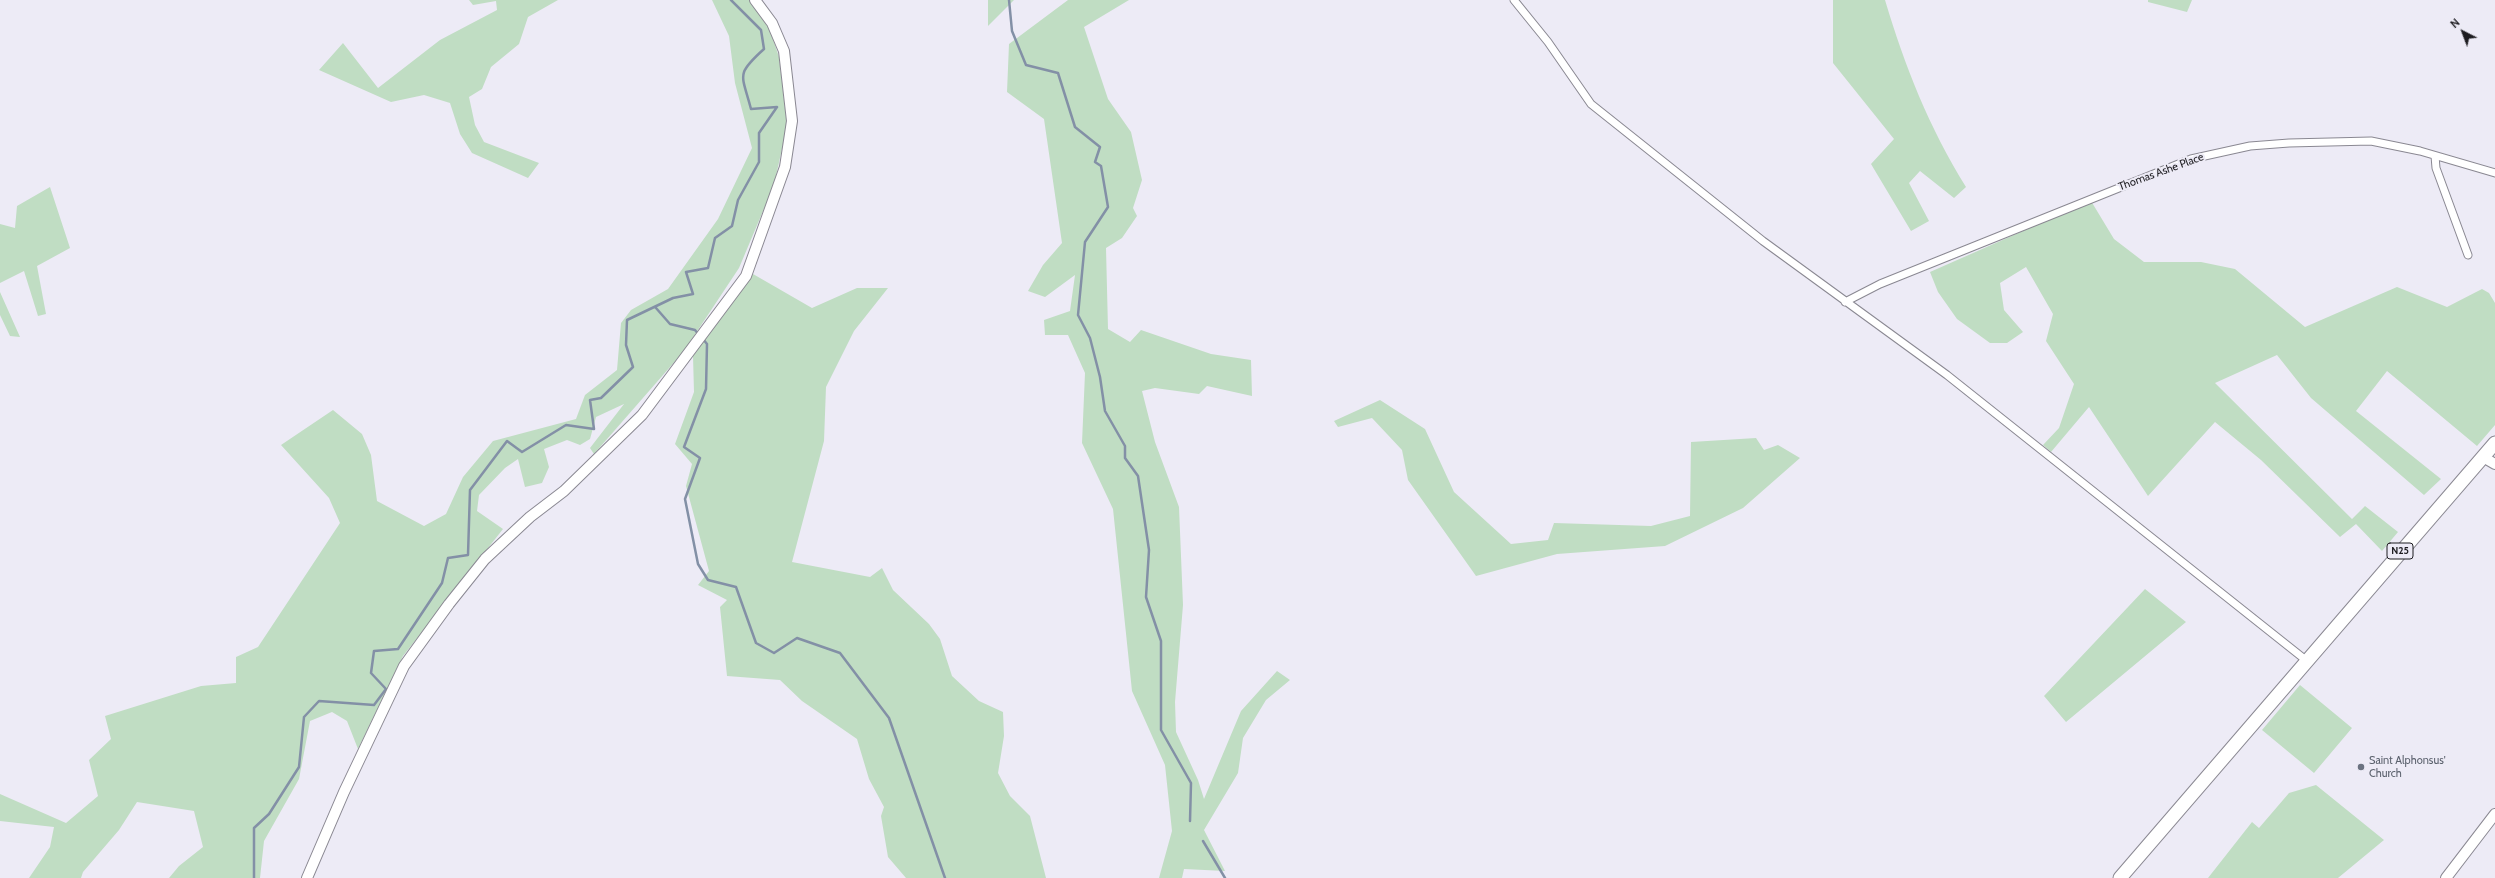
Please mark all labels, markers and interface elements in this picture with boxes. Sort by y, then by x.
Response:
north arrow [2443,12,2483,52]
text: N [2447,15,2463,31]
street label: Thomas Ashe Place [2117,150,2205,194]
road number: N25 [2387,543,2413,559]
place label: Saint Alphonsus' Church [2369,754,2446,780]
marker: Saint Alphonsus' Church [2356,762,2366,772]

